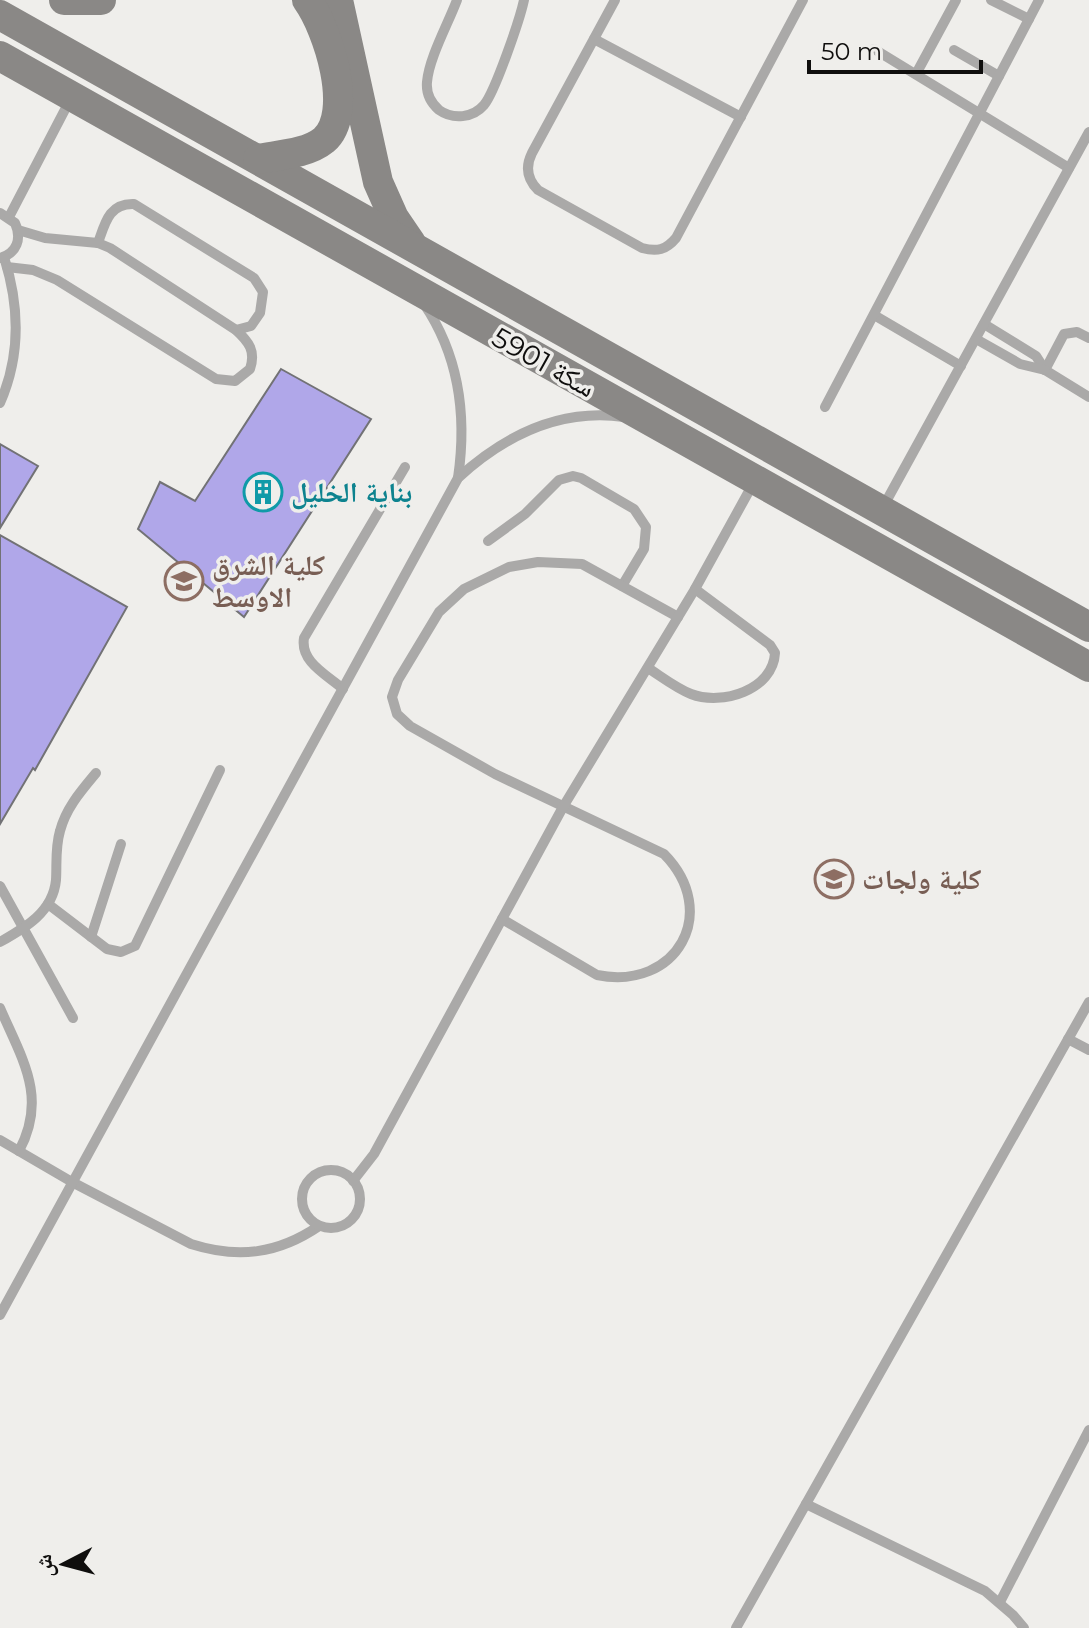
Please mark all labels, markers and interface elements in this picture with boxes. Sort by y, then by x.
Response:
scale bar [809,24,981,74]
text: 50 m [821,37,882,66]
street label: سكة 5901 [486,320,602,404]
building icon: بناية الخليل [242,471,284,513]
place label: بناية الخليل [291,475,412,510]
place label: كلية الشرق الاوسط [212,548,325,614]
school or university icon: كلية الشرق الاوسط [163,560,205,602]
school or university icon: كلية ولجات [813,858,855,900]
place label: كلية ولجات [862,862,981,896]
north arrow [24,1524,104,1604]
text: ش [30,1553,59,1579]

